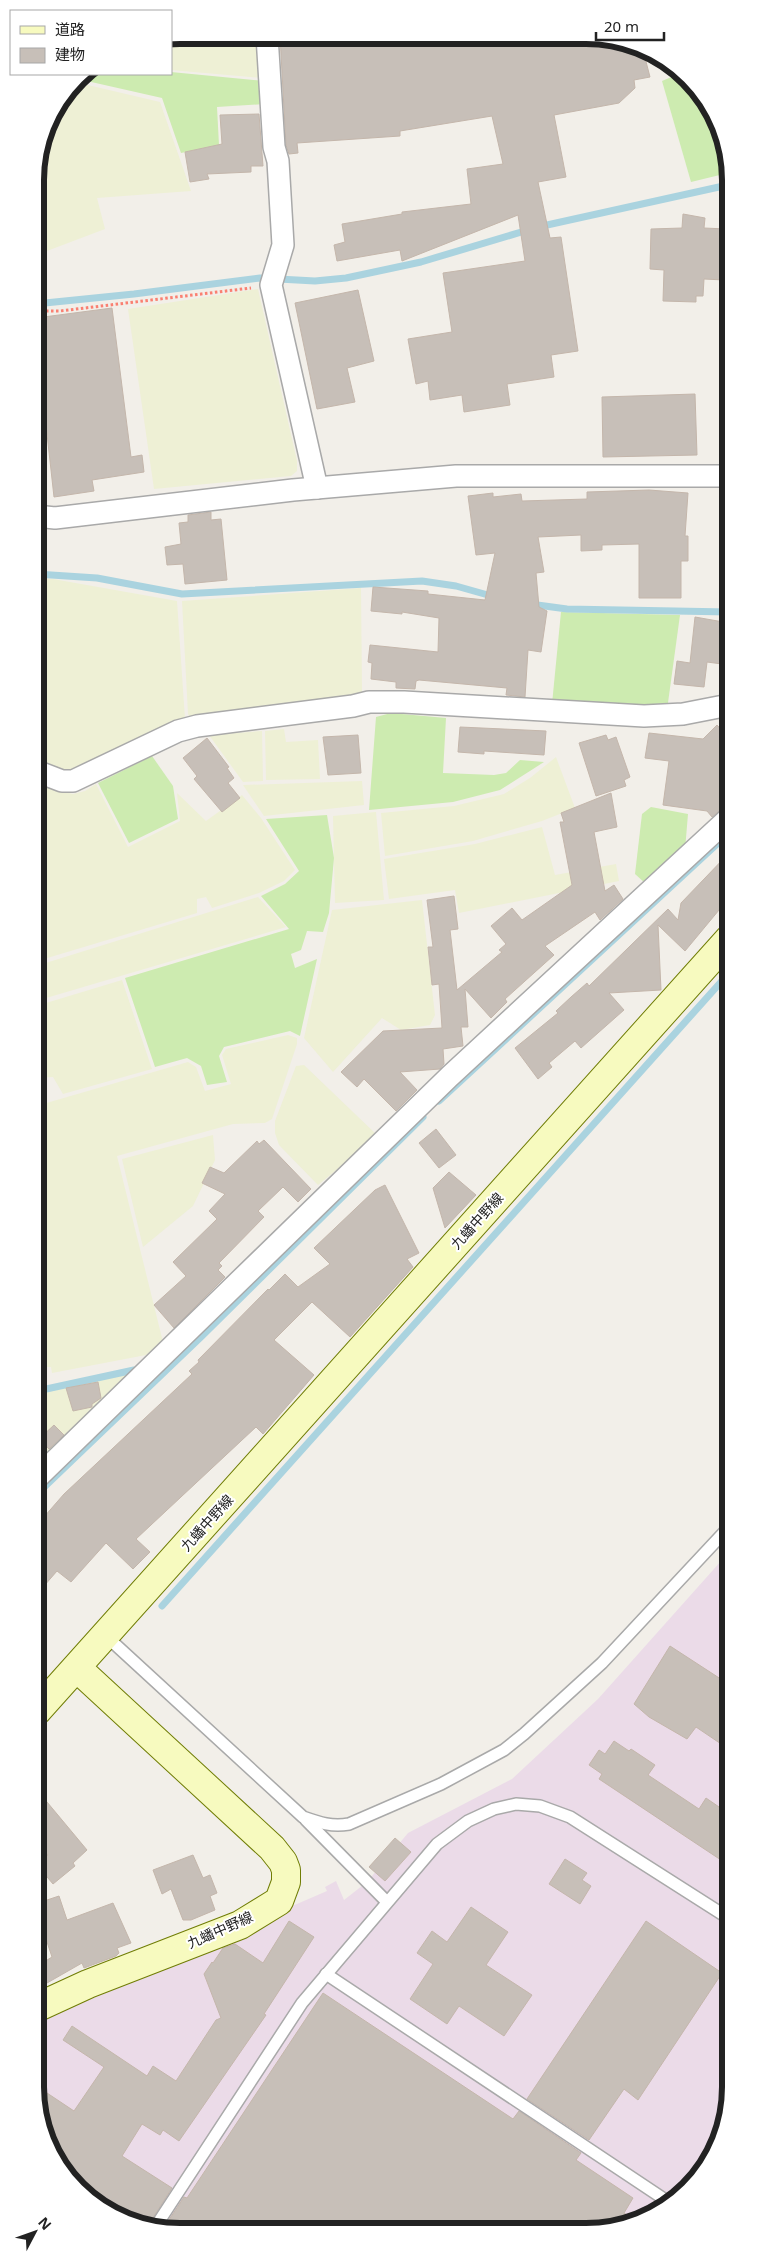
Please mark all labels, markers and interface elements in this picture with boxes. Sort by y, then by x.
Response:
legend [10,10,172,75]
scale bar [596,10,664,42]
text: 20 m [604,16,639,36]
text: 道路 [55,19,85,39]
text: 建物 [55,44,85,64]
street label: 九蟠中野線 [446,1188,507,1253]
street label: 九蟠中野線 [176,1490,237,1555]
street label: 九蟠中野線 [184,1907,256,1952]
north arrow [10,2207,60,2257]
text: N [34,2213,56,2234]

